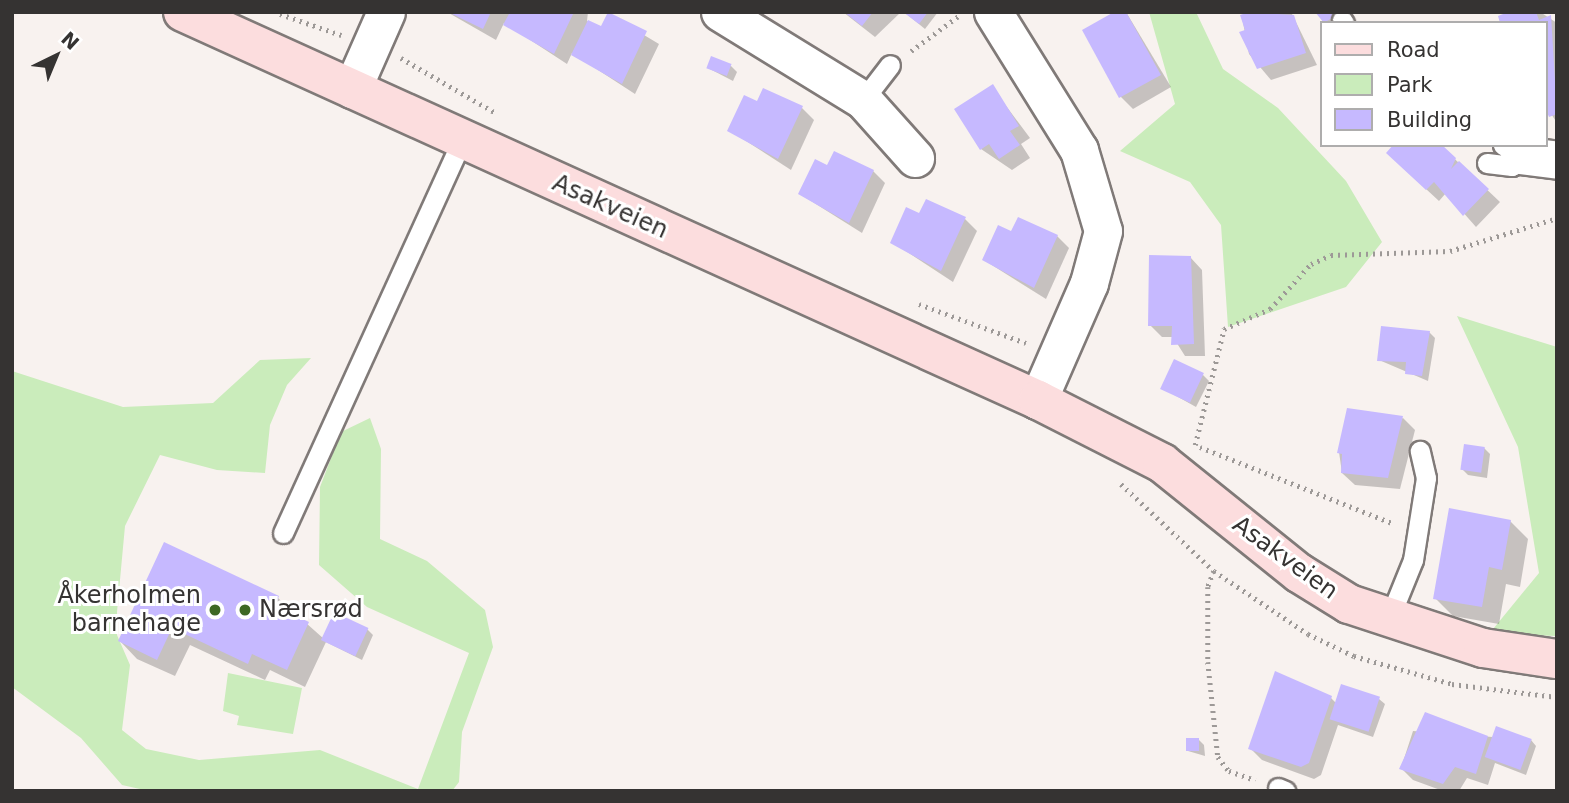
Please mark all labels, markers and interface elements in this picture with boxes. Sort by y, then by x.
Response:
north arrow [21,21,91,91]
legend [1320,21,1548,147]
text: N [57,27,84,54]
text: Road [1387,38,1440,62]
text: Park [1387,73,1432,97]
text: Building [1387,108,1472,132]
street label: Asakveien [548,169,672,245]
street label: Asakveien [1227,510,1343,606]
place label: Åkerholmen barnehage [57,582,201,638]
place label: Nærsrød [259,596,363,624]
marker: Åkerholmen barnehage [207,602,223,618]
marker: Nærsrød [237,602,253,618]

